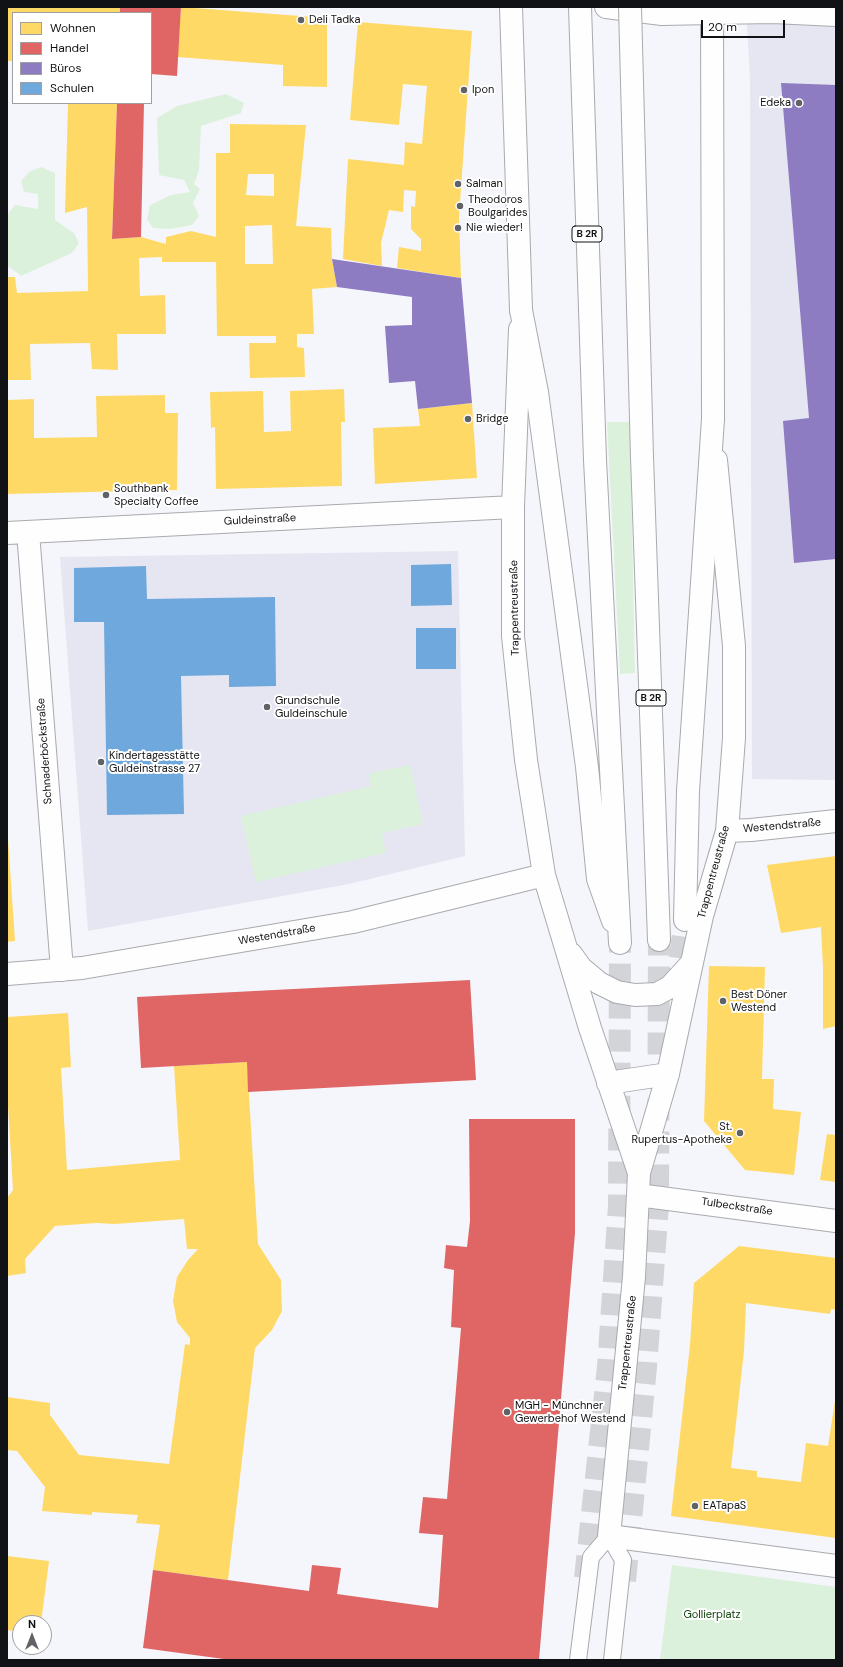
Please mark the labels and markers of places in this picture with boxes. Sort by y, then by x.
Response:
place label: Deli Tadka [309,13,361,27]
marker: Deli Tadka [296,15,306,25]
place label: Ipon [472,83,494,97]
marker: Ipon [459,85,469,95]
place label: Edeka [760,96,791,110]
marker: Edeka [794,98,804,108]
place label: Salman [466,177,503,191]
marker: Salman [453,179,463,189]
place label: Theodoros Boulgarides [468,193,527,219]
marker: Theodoros Boulgarides [455,201,465,211]
place label: Nie wieder! [466,221,523,235]
marker: Nie wieder! [453,223,463,233]
place label: Bridge [476,412,508,426]
marker: Bridge [463,414,473,424]
place label: Southbank Specialty Coffee [114,482,198,508]
marker: Southbank Specialty Coffee [101,490,111,500]
place label: Grundschule Guldeinschule [275,694,347,720]
marker: Grundschule Guldeinschule [262,702,272,712]
place label: Kindertagesstätte Guldeinstrasse 27 [109,749,200,775]
marker: Kindertagesstätte Guldeinstrasse 27 [96,757,106,767]
place label: Best Döner Westend [731,988,787,1014]
marker: Best Döner Westend [718,996,728,1006]
place label: St. Rupertus-Apotheke [631,1120,732,1146]
marker: St. Rupertus-Apotheke [735,1128,745,1138]
place label: MGH - Münchner Gewerbehof Westend [515,1399,626,1425]
marker: MGH - Münchner Gewerbehof Westend [502,1407,512,1417]
place label: EATapaS [703,1499,746,1513]
marker: EATapaS [690,1501,700,1511]

